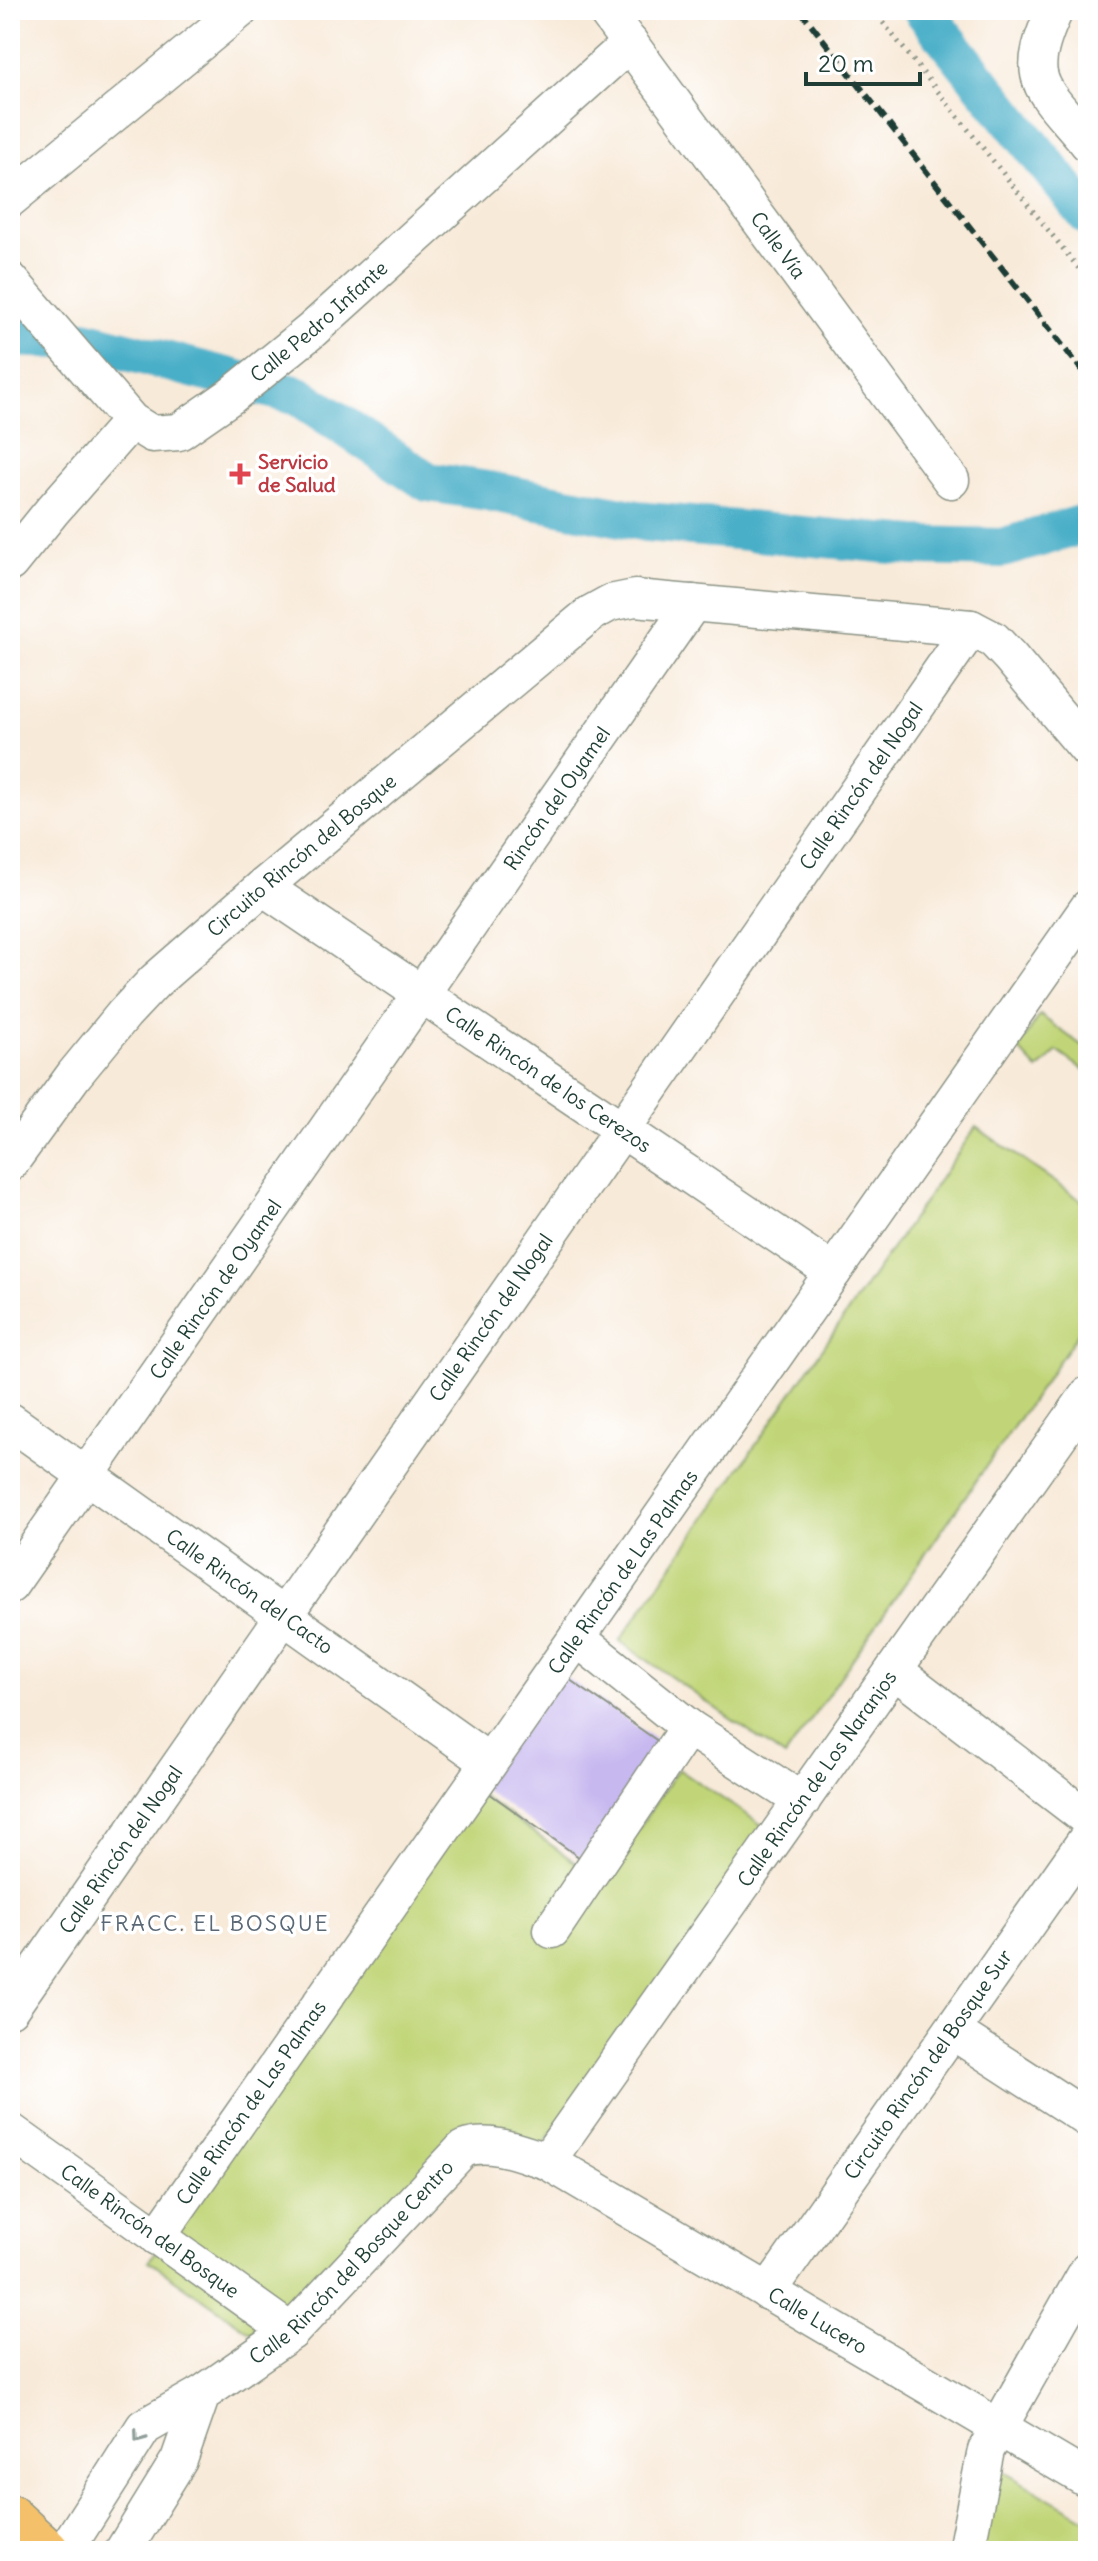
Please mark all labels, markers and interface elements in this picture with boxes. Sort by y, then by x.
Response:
scale bar [806,36,920,86]
text: 20 m [818,48,874,78]
street label: Calle Vía [746,206,812,283]
street label: Calle Pedro Infante [245,255,392,387]
place label: Servicio de Salud [258,449,336,497]
marker: Servicio de Salud [229,463,251,485]
street label: Calle Rincón del Nogal [794,697,928,875]
street label: Rincón del Oyamel [498,722,615,875]
street label: Circuito Rincón del Bosque [202,768,401,942]
street label: Calle Rincón de los Cerezos [440,1001,656,1158]
street label: Calle Rincón de Oyamel [144,1194,286,1384]
street label: Calle Rincón del Nogal [423,1229,558,1406]
street label: Calle Rincón de Las Palmas [542,1465,703,1679]
street label: Calle Rincón del Cacto [161,1523,338,1659]
street label: Calle Rincón de Los Naranjos [732,1665,902,1892]
street label: Calle Rincón del Nogal [53,1761,188,1938]
district label: FRACC. EL BOSQUE [100,1909,330,1937]
street label: Circuito Rincón del Bosque Sur [838,1944,1017,2184]
street label: Calle Rincón de Las Palmas [170,1995,331,2210]
street label: Calle Rincón del Bosque Centro [244,2154,458,2369]
street label: Calle Rincón del Bosque [56,2158,244,2303]
street label: Calle Lucero [764,2281,872,2359]
one-way arrow [134,2428,149,2443]

